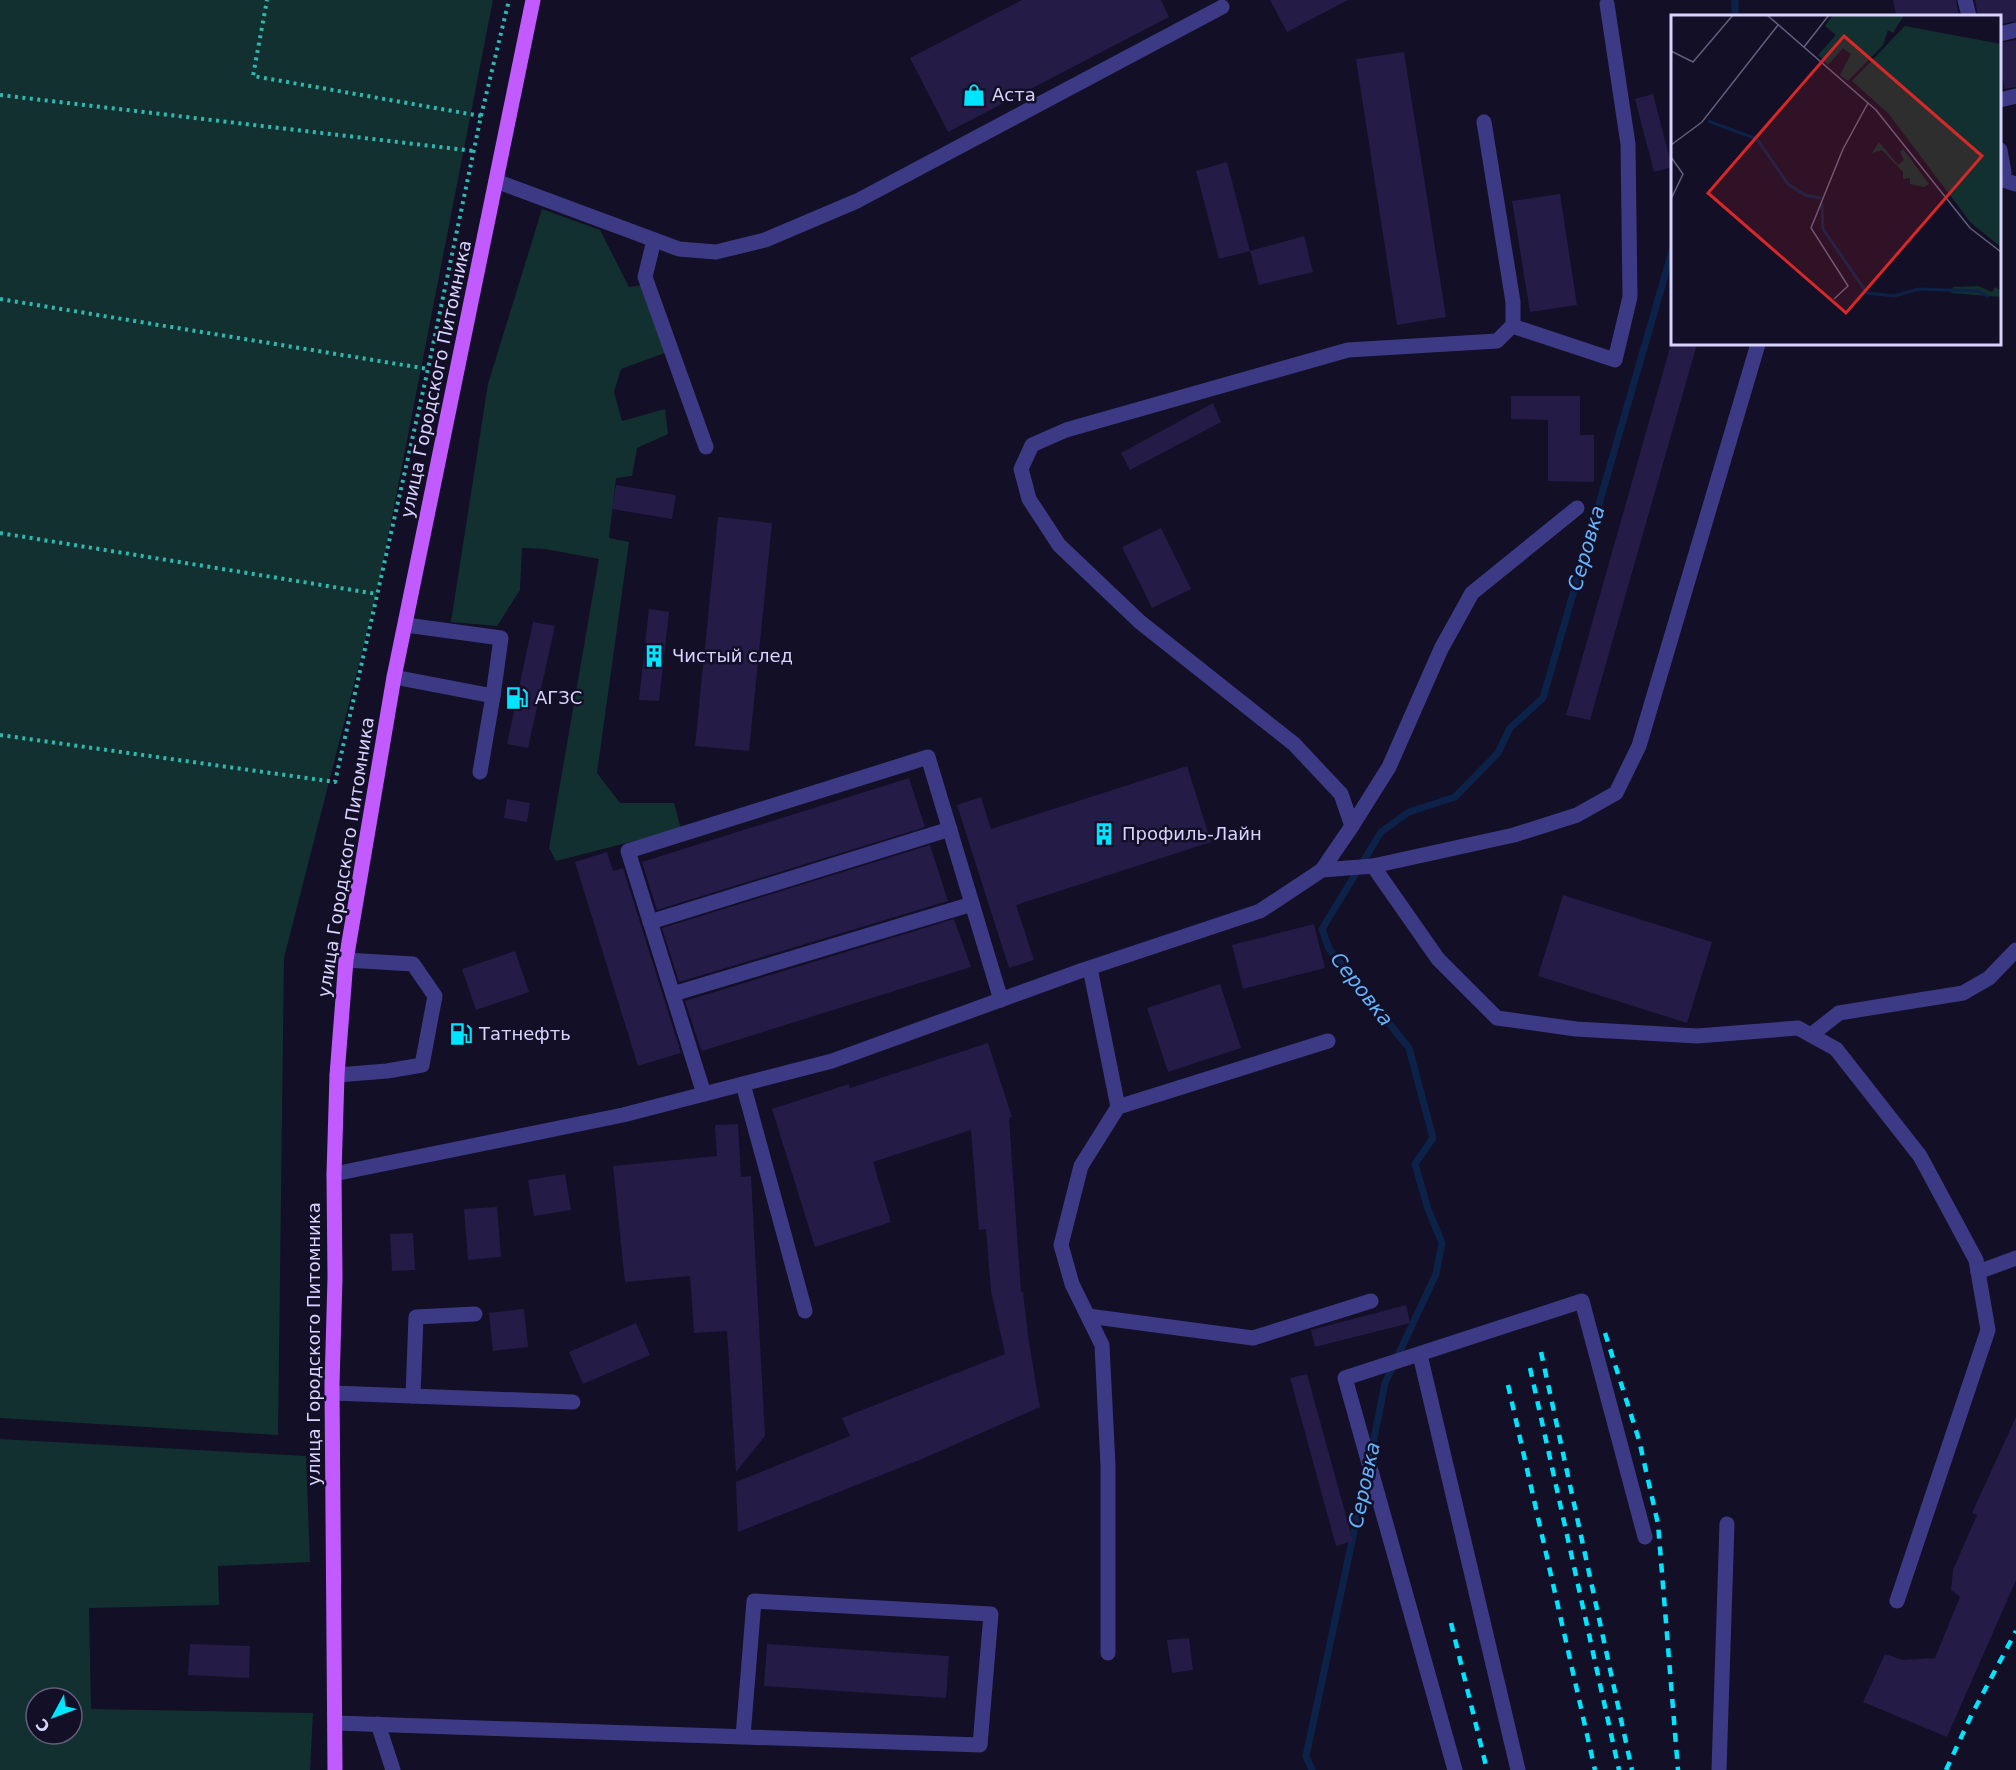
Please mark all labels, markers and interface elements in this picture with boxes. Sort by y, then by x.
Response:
inset map [1671,15,2001,345]
shop icon: Аста [961,82,987,108]
place label: Аста [992,84,1036,105]
street label: улица Городского Питомника [396,238,475,520]
water label: Серовка [1562,503,1610,593]
building icon: Чистый след [641,643,667,669]
place label: Чистый след [672,645,793,666]
fuel station icon: АГЗС [504,685,530,711]
place label: АГЗС [535,687,582,708]
street label: улица Городского Питомника [313,715,378,999]
building icon: Профиль-Лайн [1091,821,1117,847]
place label: Профиль-Лайн [1122,823,1262,844]
water label: Серовка [1326,947,1398,1031]
fuel station icon: Татнефть [448,1021,474,1047]
place label: Татнефть [478,1023,571,1044]
street label: улица Городского Питомника [303,1202,324,1486]
water label: Серовка [1343,1440,1385,1530]
north arrow [24,1686,84,1746]
text: С [32,1715,54,1736]

